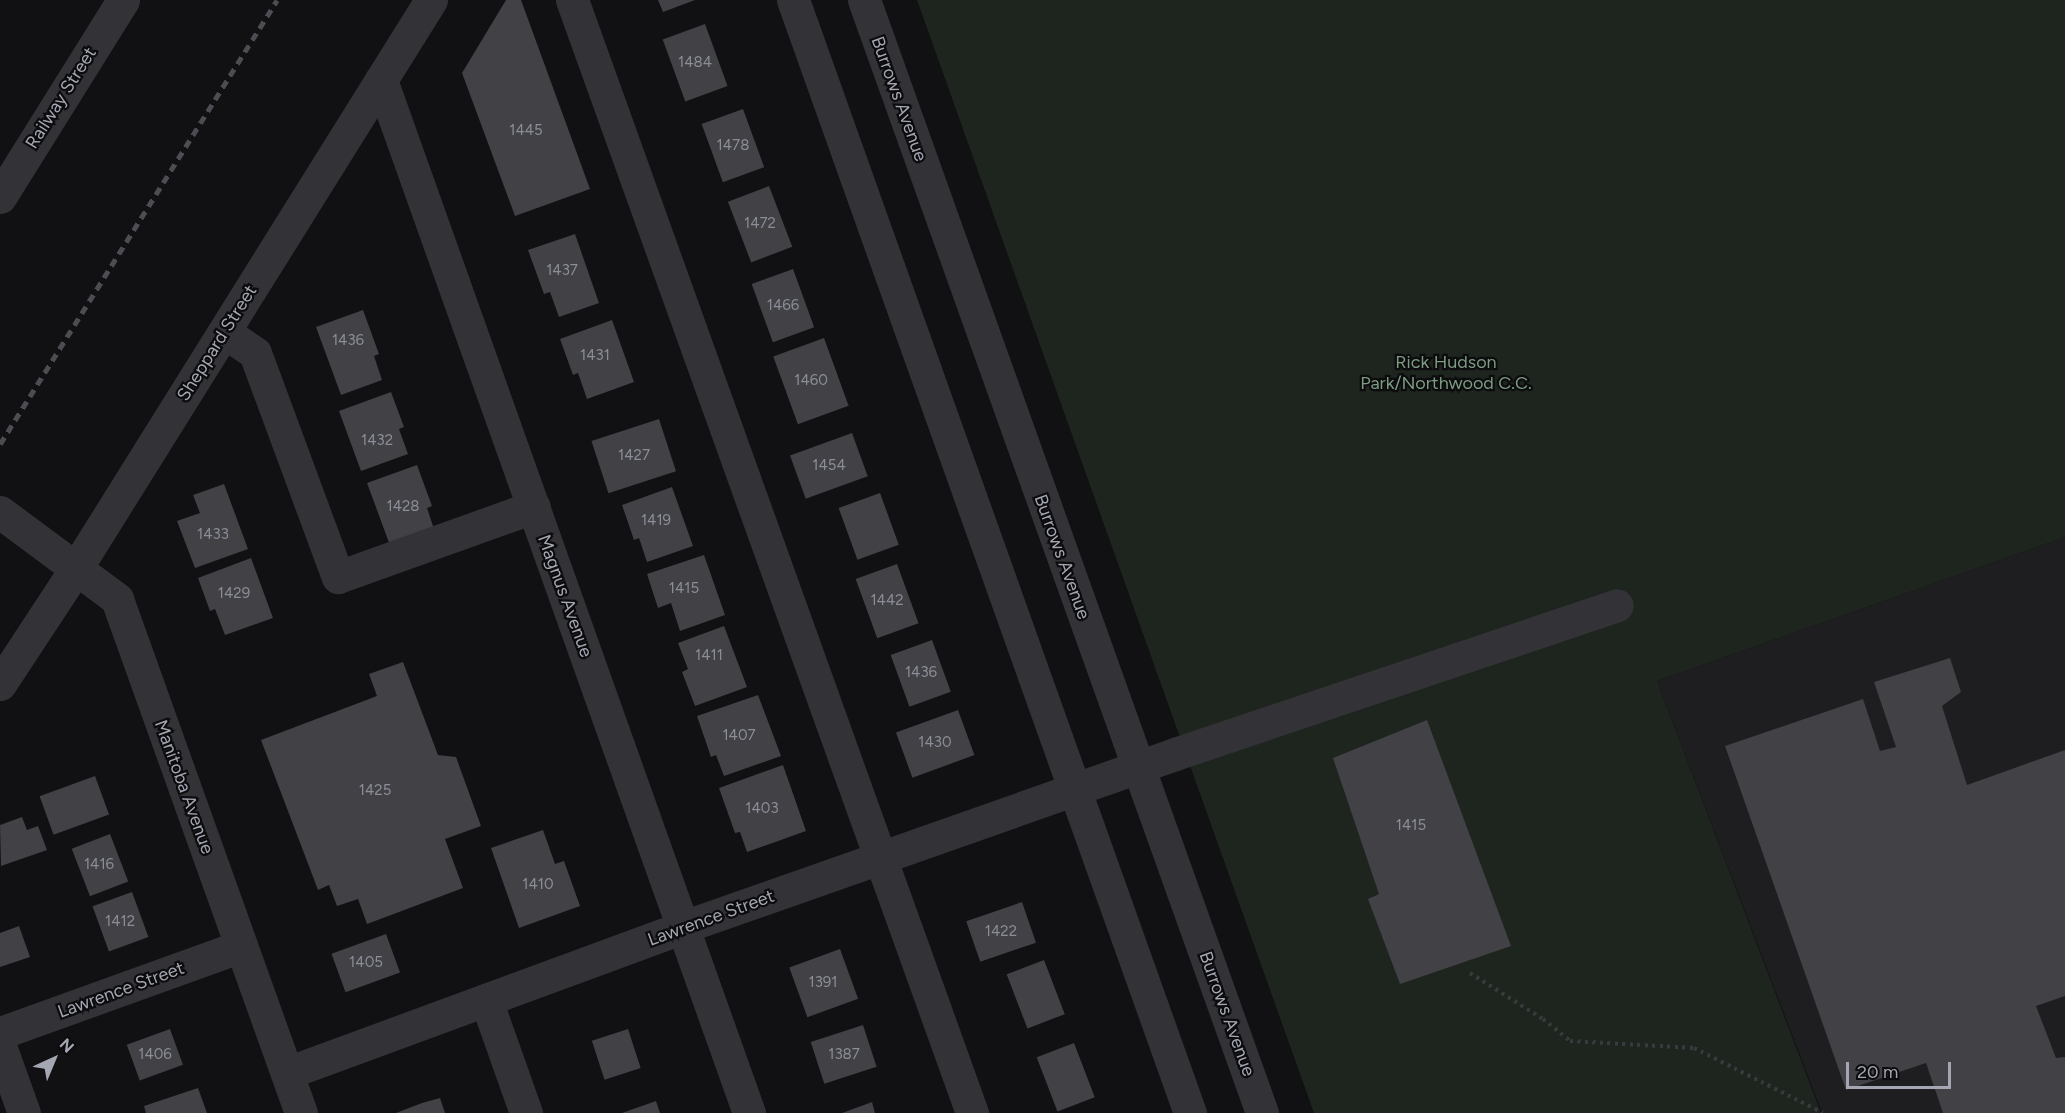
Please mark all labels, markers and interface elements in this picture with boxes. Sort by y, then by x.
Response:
street label: Burrows Avenue [866,34,932,164]
street label: Railway Street [21,43,101,153]
house number: 1484 [678,54,712,72]
house number: 1445 [509,122,543,140]
house number: 1478 [717,137,749,155]
house number: 1472 [744,215,776,233]
house number: 1437 [546,262,578,280]
street label: Sheppard Street [173,281,261,405]
house number: 1466 [767,297,799,315]
house number: 1436 [332,332,364,350]
house number: 1431 [580,347,610,365]
park label: Rick Hudson Park/Northwood C.C. [1360,352,1532,394]
house number: 1460 [794,372,828,390]
house number: 1432 [361,432,393,450]
house number: 1427 [618,447,650,465]
house number: 1454 [812,457,846,475]
street label: Burrows Avenue [1029,492,1095,622]
house number: 1428 [386,498,420,516]
house number: 1419 [641,512,671,530]
house number: 1433 [197,526,229,544]
street label: Magnus Avenue [533,532,597,660]
house number: 1415 [669,580,699,598]
house number: 1429 [218,585,250,603]
house number: 1442 [870,592,904,610]
house number: 1411 [695,647,723,665]
house number: 1436 [905,664,937,682]
street label: Manitoba Avenue [150,717,218,857]
house number: 1407 [722,727,756,745]
house number: 1430 [918,734,952,752]
house number: 1425 [359,782,391,800]
house number: 1403 [745,800,779,818]
house number: 1415 [1396,817,1426,835]
house number: 1416 [84,856,114,874]
house number: 1410 [522,876,554,894]
street label: Lawrence Street [645,885,777,951]
house number: 1412 [105,913,135,931]
house number: 1422 [985,923,1017,941]
street label: Burrows Avenue [1194,949,1260,1079]
house number: 1405 [349,954,383,972]
street label: Lawrence Street [55,957,187,1023]
house number: 1391 [808,974,838,992]
north arrow [24,1029,84,1089]
text: N [56,1035,78,1057]
house number: 1406 [138,1046,172,1064]
house number: 1387 [828,1046,860,1064]
scale bar [1849,1050,1954,1088]
text: 20 m [1857,1061,1898,1083]

